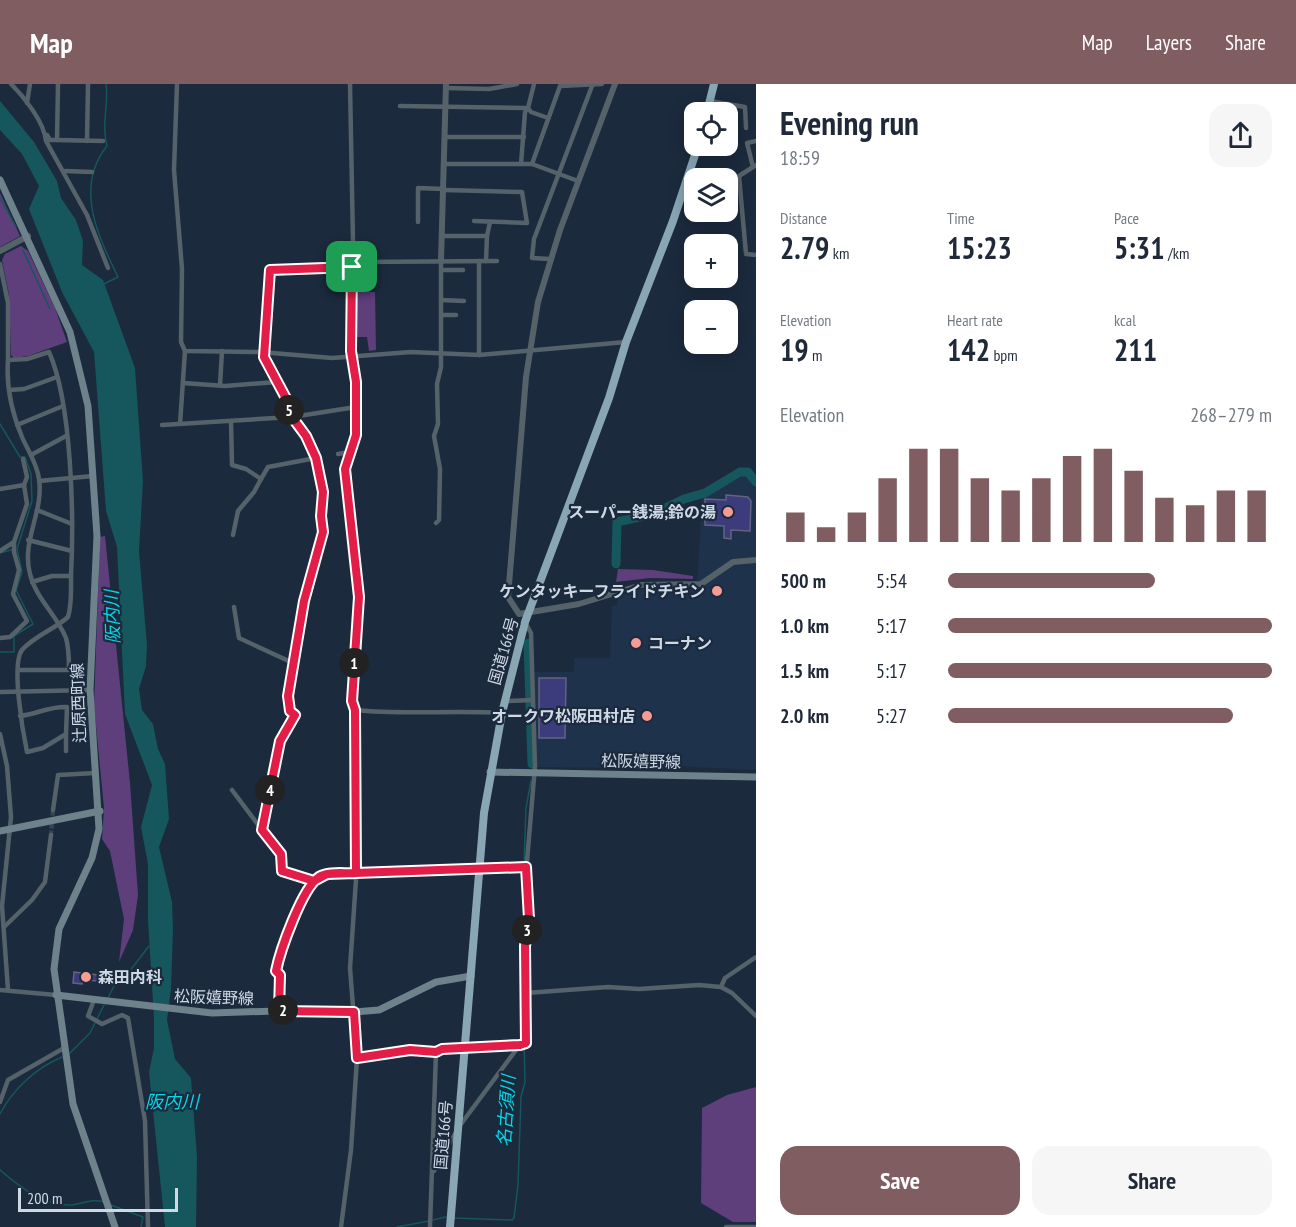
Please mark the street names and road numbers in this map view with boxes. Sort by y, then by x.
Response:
street label: 国道166号 [484,615,522,687]
street label: 辻原西町線 [67,663,89,743]
street label: 松阪嬉野線 [601,750,681,772]
street label: 松阪嬉野線 [174,986,254,1008]
street label: 国道166号 [430,1099,456,1171]

